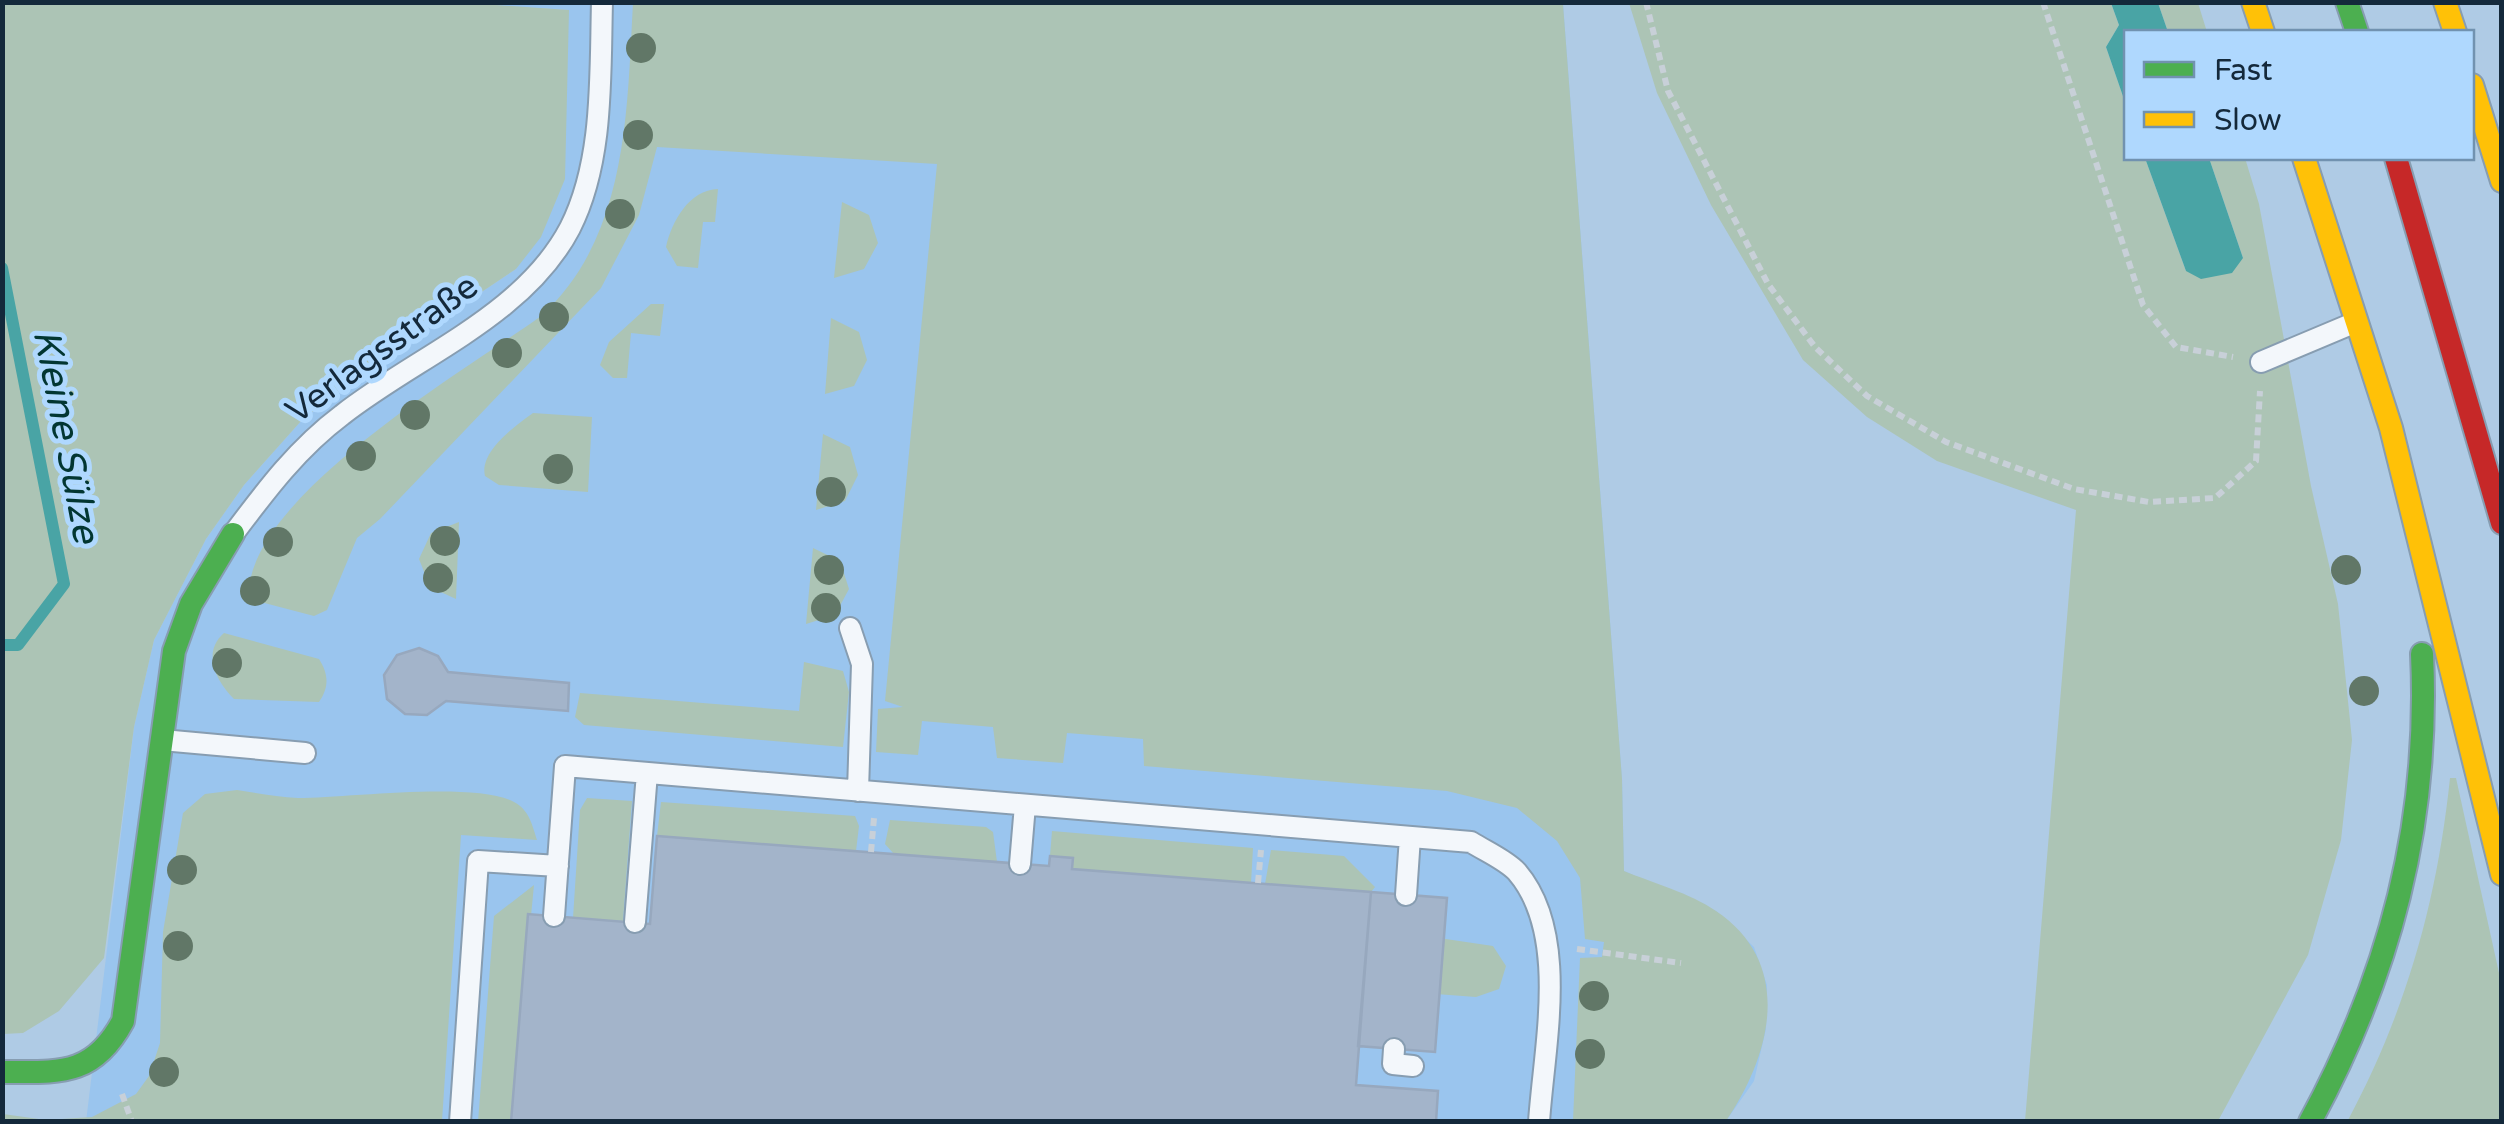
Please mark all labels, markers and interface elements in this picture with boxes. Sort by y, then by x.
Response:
legend [2124,30,2474,160]
text: Fast [2214,52,2273,89]
text: Slow [2214,102,2282,139]
street label: Verlagsstraße [278,265,486,433]
water label: Kleine Sülze [23,325,110,549]

